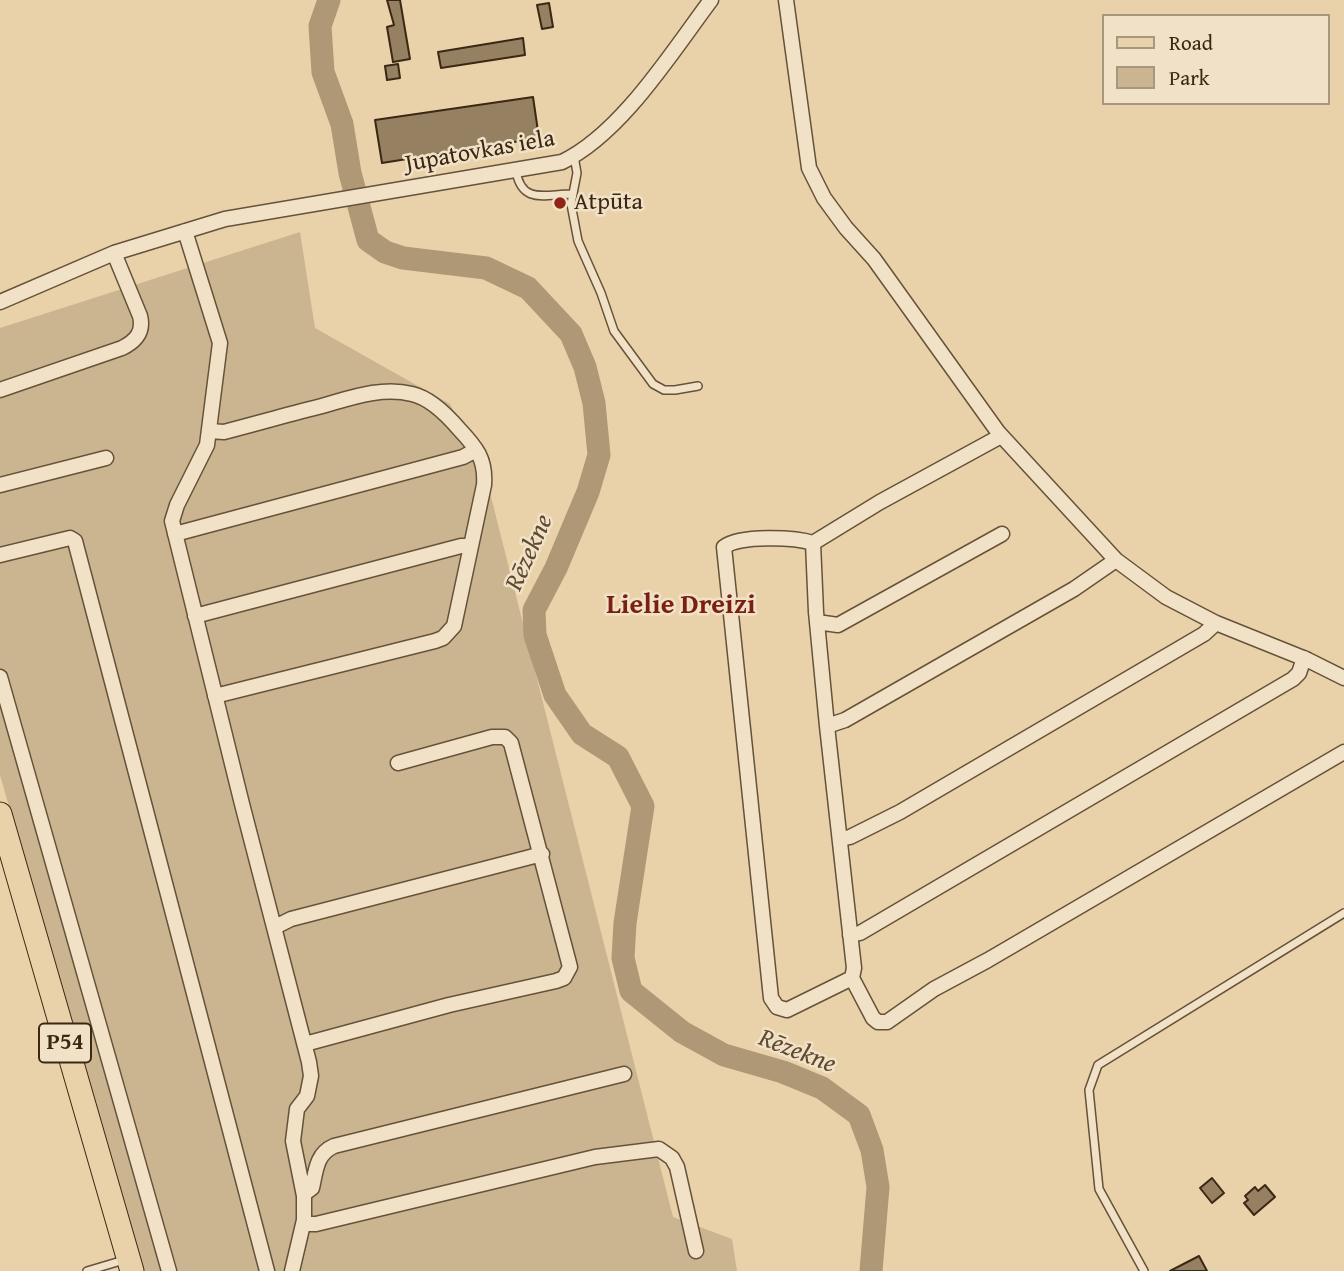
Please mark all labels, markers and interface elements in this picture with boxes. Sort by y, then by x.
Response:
legend [1102,14,1330,105]
text: Road [1169,27,1213,58]
text: Park [1169,62,1210,93]
street label: Jupatovkas iela [403,125,557,179]
place label: Atpūta [574,189,643,217]
marker: Atpūta [552,195,568,211]
water label: Rēzekne [499,510,561,596]
district label: Lielie Dreizi [606,589,756,623]
water label: Rēzekne [754,1023,840,1081]
road number: P54 [39,1024,91,1062]

